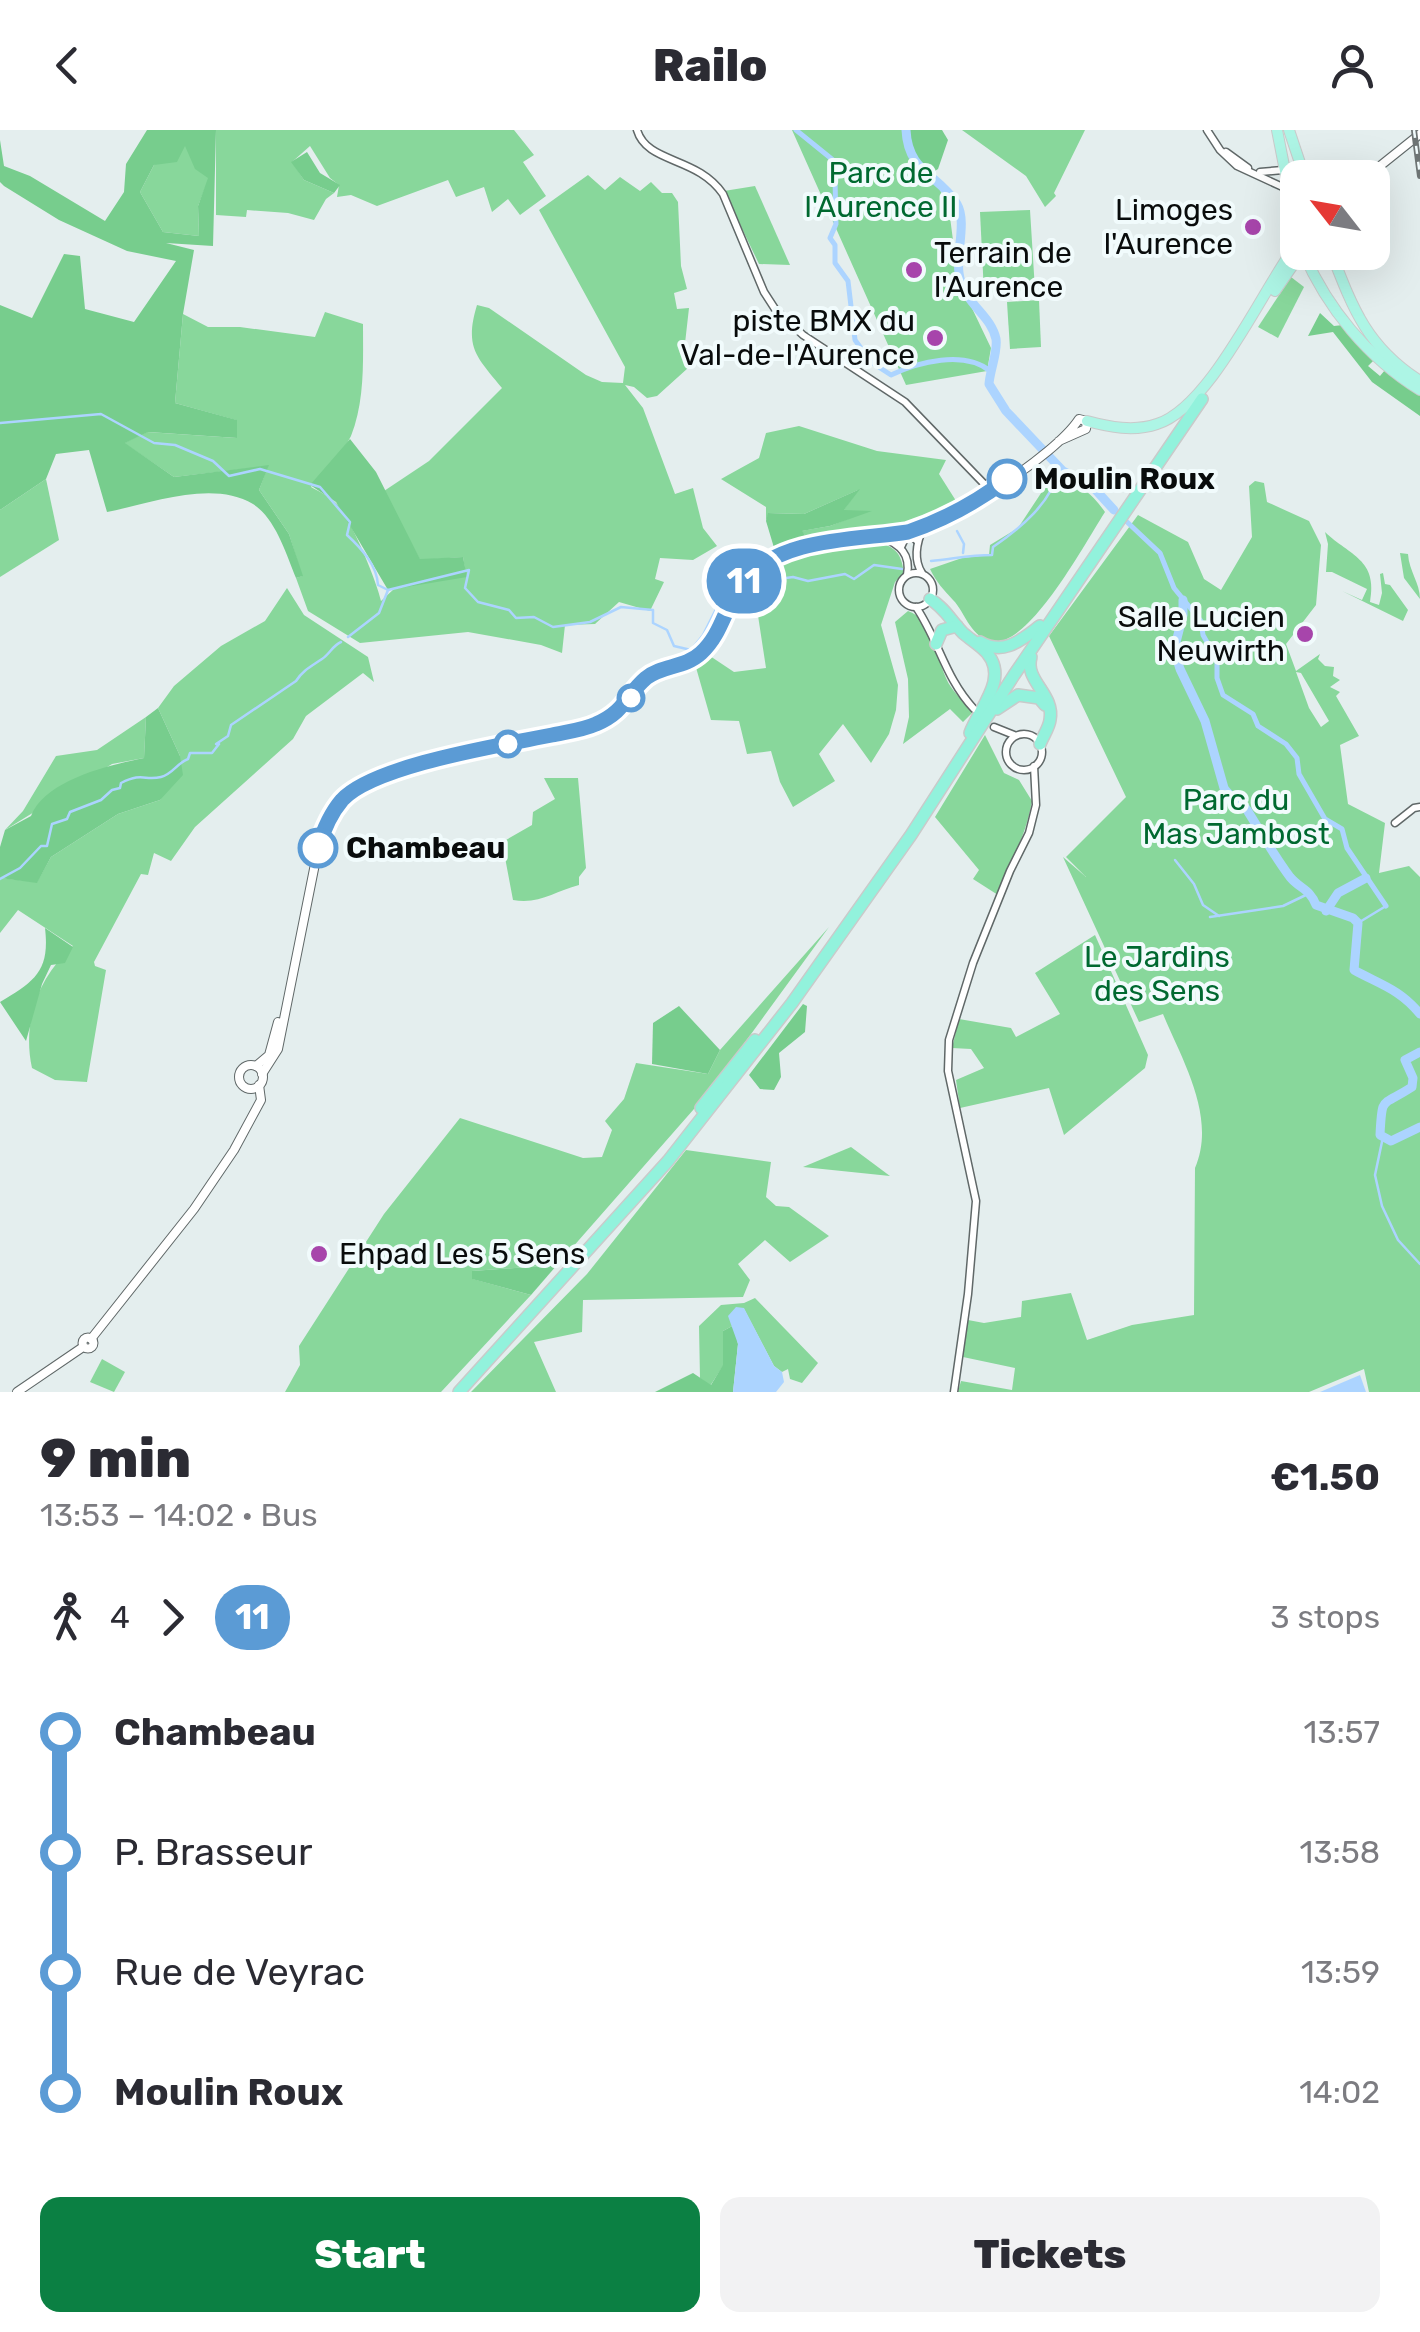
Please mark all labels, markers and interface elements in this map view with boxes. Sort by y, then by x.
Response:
icon: back [40,38,95,93]
icon: person [1325,38,1380,93]
text: Railo [653,39,767,92]
park label: Parc de l'Aurence II [805,155,957,225]
north arrow [1280,160,1390,270]
map controls [1280,160,1390,270]
place label: Limoges l'Aurence [1104,192,1233,262]
marker: Limoges l'Aurence [1242,216,1264,238]
place label: Terrain de l'Aurence [934,235,1072,305]
marker: Terrain de l'Aurence [903,259,925,281]
place label: piste BMX du Val-de-l'Aurence [680,303,915,373]
marker: piste BMX du Val-de-l'Aurence [924,327,946,349]
marker: Moulin Roux [988,460,1026,498]
place label: Moulin Roux [1034,461,1215,497]
line badge: 11 [699,548,789,614]
text: 11 [727,560,761,602]
place label: Salle Lucien Neuwirth [1118,599,1285,669]
marker: Salle Lucien Neuwirth [1294,623,1316,645]
unlabelled marker [618,685,644,711]
unlabelled marker [495,731,521,757]
park label: Parc du Mas Jambost [1142,782,1330,852]
marker: Chambeau [299,829,337,867]
place label: Chambeau [346,830,505,866]
park label: Le Jardins des Sens [1084,939,1230,1009]
place label: Ehpad Les 5 Sens [339,1236,585,1272]
marker: Ehpad Les 5 Sens [308,1243,330,1265]
text: 9 min [40,1426,191,1491]
text: €1.50 [1270,1454,1380,1500]
text: 13:53 – 14:02 · Bus [40,1496,317,1534]
icon: walk [40,1590,95,1645]
icon: forward [145,1590,200,1645]
text: 11 [235,1596,270,1638]
text: 4 [110,1598,130,1636]
text: 3 stops [1270,1598,1380,1636]
text: Chambeau [114,1709,316,1755]
text: 13:57 [1303,1713,1380,1751]
text: P. Brasseur [114,1829,312,1875]
text: 13:58 [1300,1833,1380,1871]
text: Rue de Veyrac [114,1949,365,1995]
text: 13:59 [1301,1953,1380,1991]
text: Moulin Roux [114,2069,343,2115]
text: 14:02 [1299,2073,1380,2111]
button: Start [40,2197,700,2312]
button: Tickets [720,2197,1380,2312]

